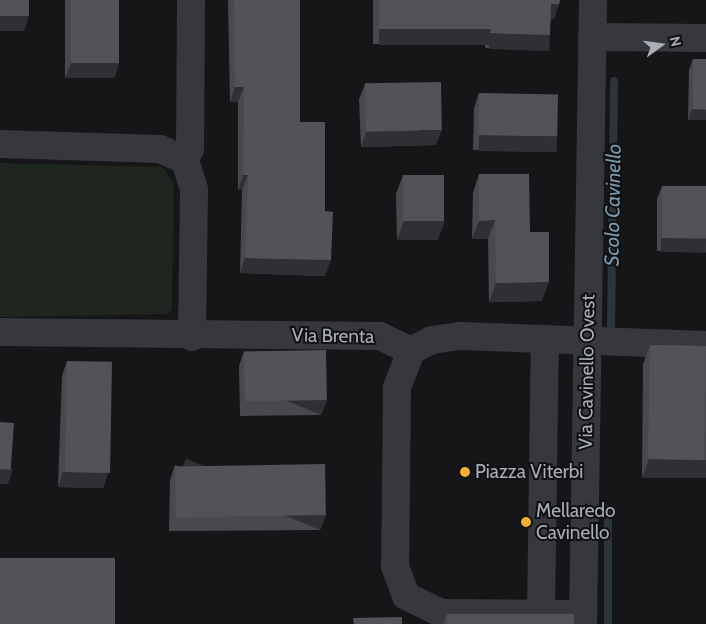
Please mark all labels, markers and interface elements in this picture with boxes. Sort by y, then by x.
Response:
north arrow [636,20,686,70]
text: N [666,34,685,48]
water label: Scolo Cavinello [600,144,626,266]
street label: Via Cavinello Ovest [574,294,600,450]
street label: Via Brenta [292,324,374,348]
place label: Piazza Viterbi [475,461,583,483]
marker: Piazza Viterbi [459,466,471,478]
place label: Mellaredo Cavinello [536,500,615,544]
marker: Mellaredo Cavinello [520,516,532,528]

